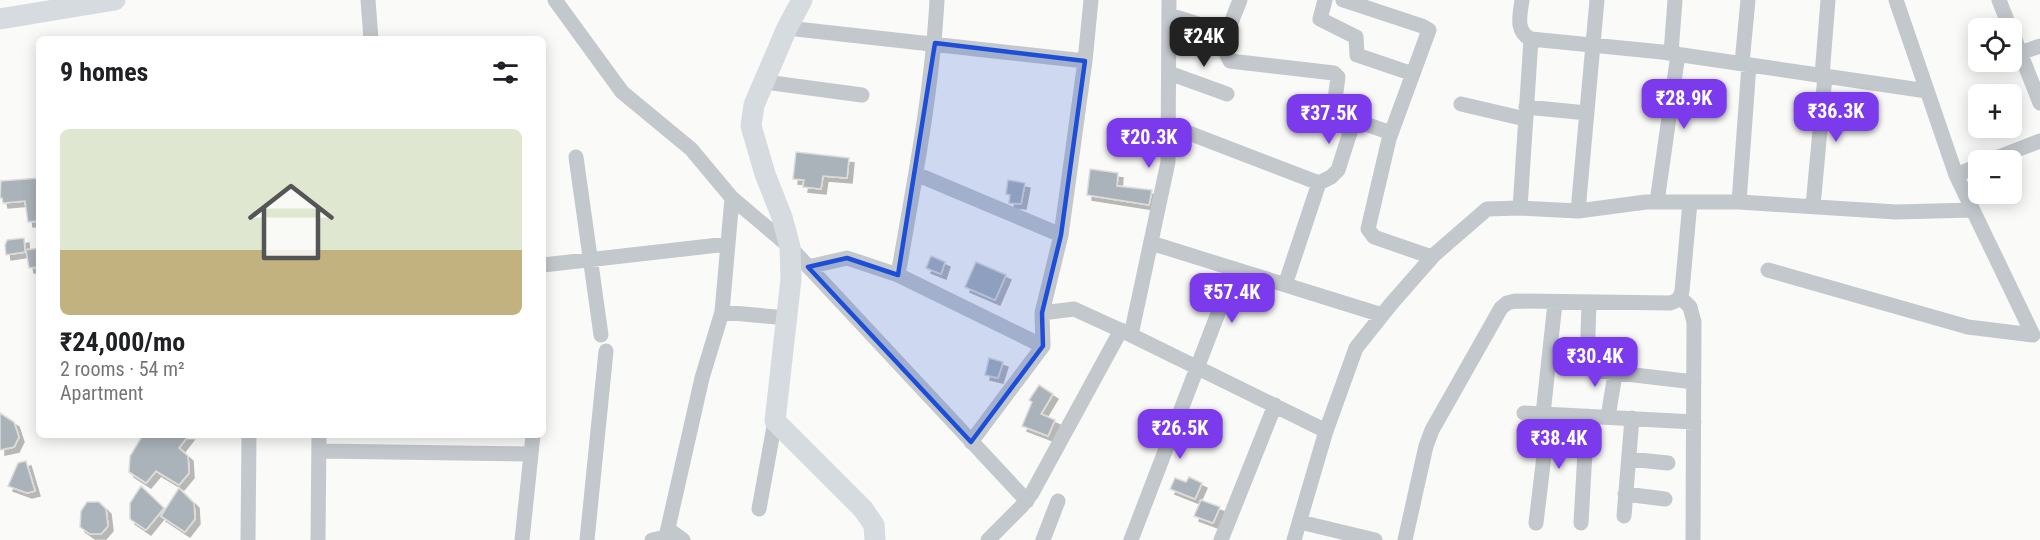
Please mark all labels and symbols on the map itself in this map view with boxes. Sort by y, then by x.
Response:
pin: ₹24K [1168,17,1240,68]
pin: ₹28.9K [1635,79,1733,130]
pin: ₹36.3K [1787,92,1885,143]
pin: ₹37.5K [1280,94,1378,145]
pin: ₹20.3K [1100,118,1198,169]
pin: ₹57.4K [1183,273,1281,324]
pin: ₹30.4K [1546,337,1644,388]
pin: ₹26.5K [1131,409,1229,460]
pin: ₹38.4K [1510,419,1608,470]

